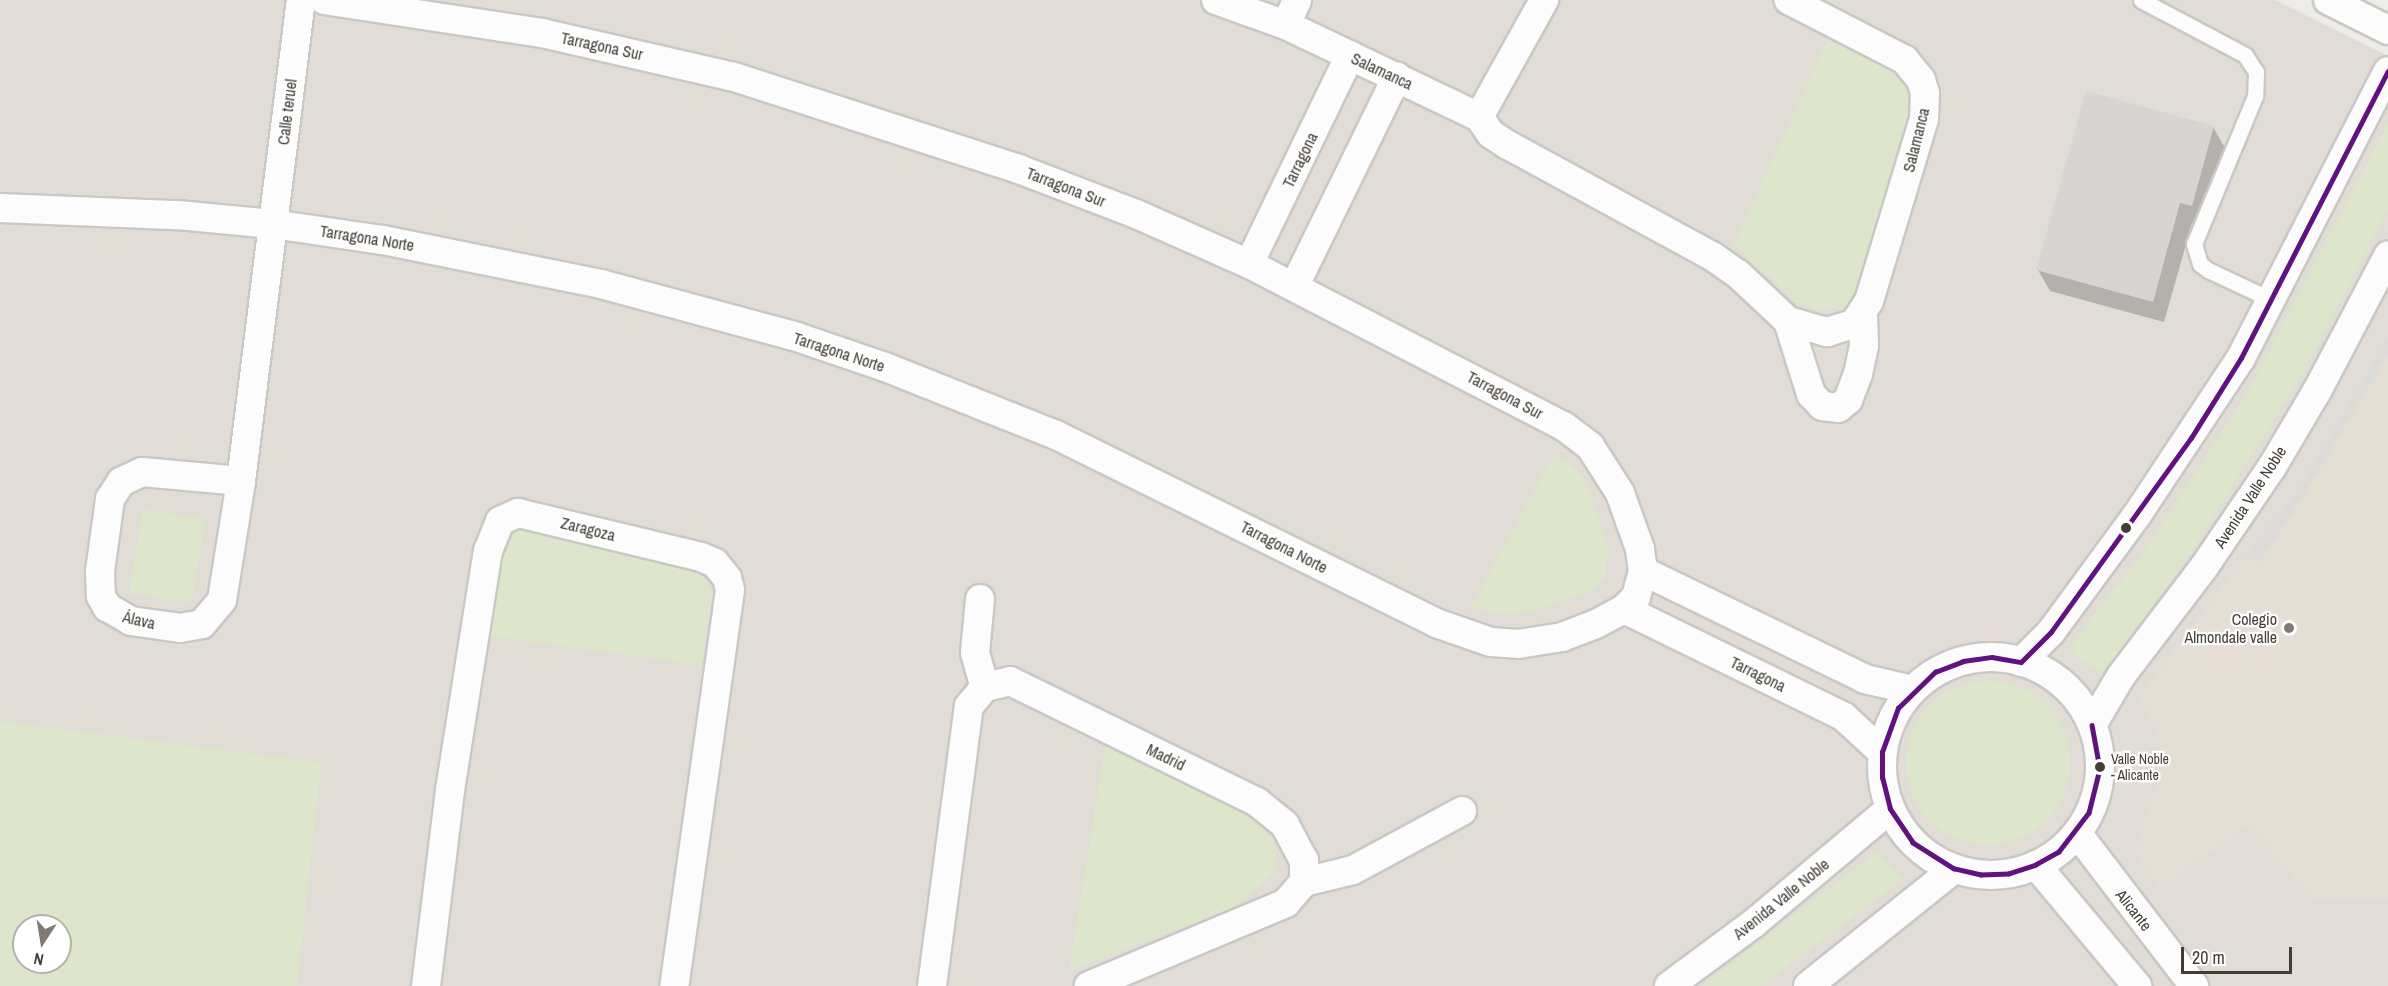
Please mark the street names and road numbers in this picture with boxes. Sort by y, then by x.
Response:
street label: Tarragona Sur [559,28,645,64]
street label: Salamanca [1348,48,1416,94]
street label: Calle teruel [273,78,301,146]
street label: Salamanca [1899,106,1933,174]
street label: Tarragona [1278,129,1322,191]
street label: Tarragona Sur [1024,163,1108,211]
street label: Tarragona Norte [319,221,415,255]
street label: Tarragona Norte [791,328,887,376]
street label: Tarragona Sur [1464,367,1546,423]
street label: Avenida Valle Noble [2210,442,2290,552]
street label: Zaragoza [559,513,617,545]
street label: Tarragona Norte [1237,517,1331,577]
street label: Álava [121,607,157,633]
street label: Tarragona [1727,652,1789,696]
street label: Madrid [1143,739,1189,775]
street label: Avenida Valle Noble [1729,855,1833,943]
street label: Alicante [2112,885,2156,935]

